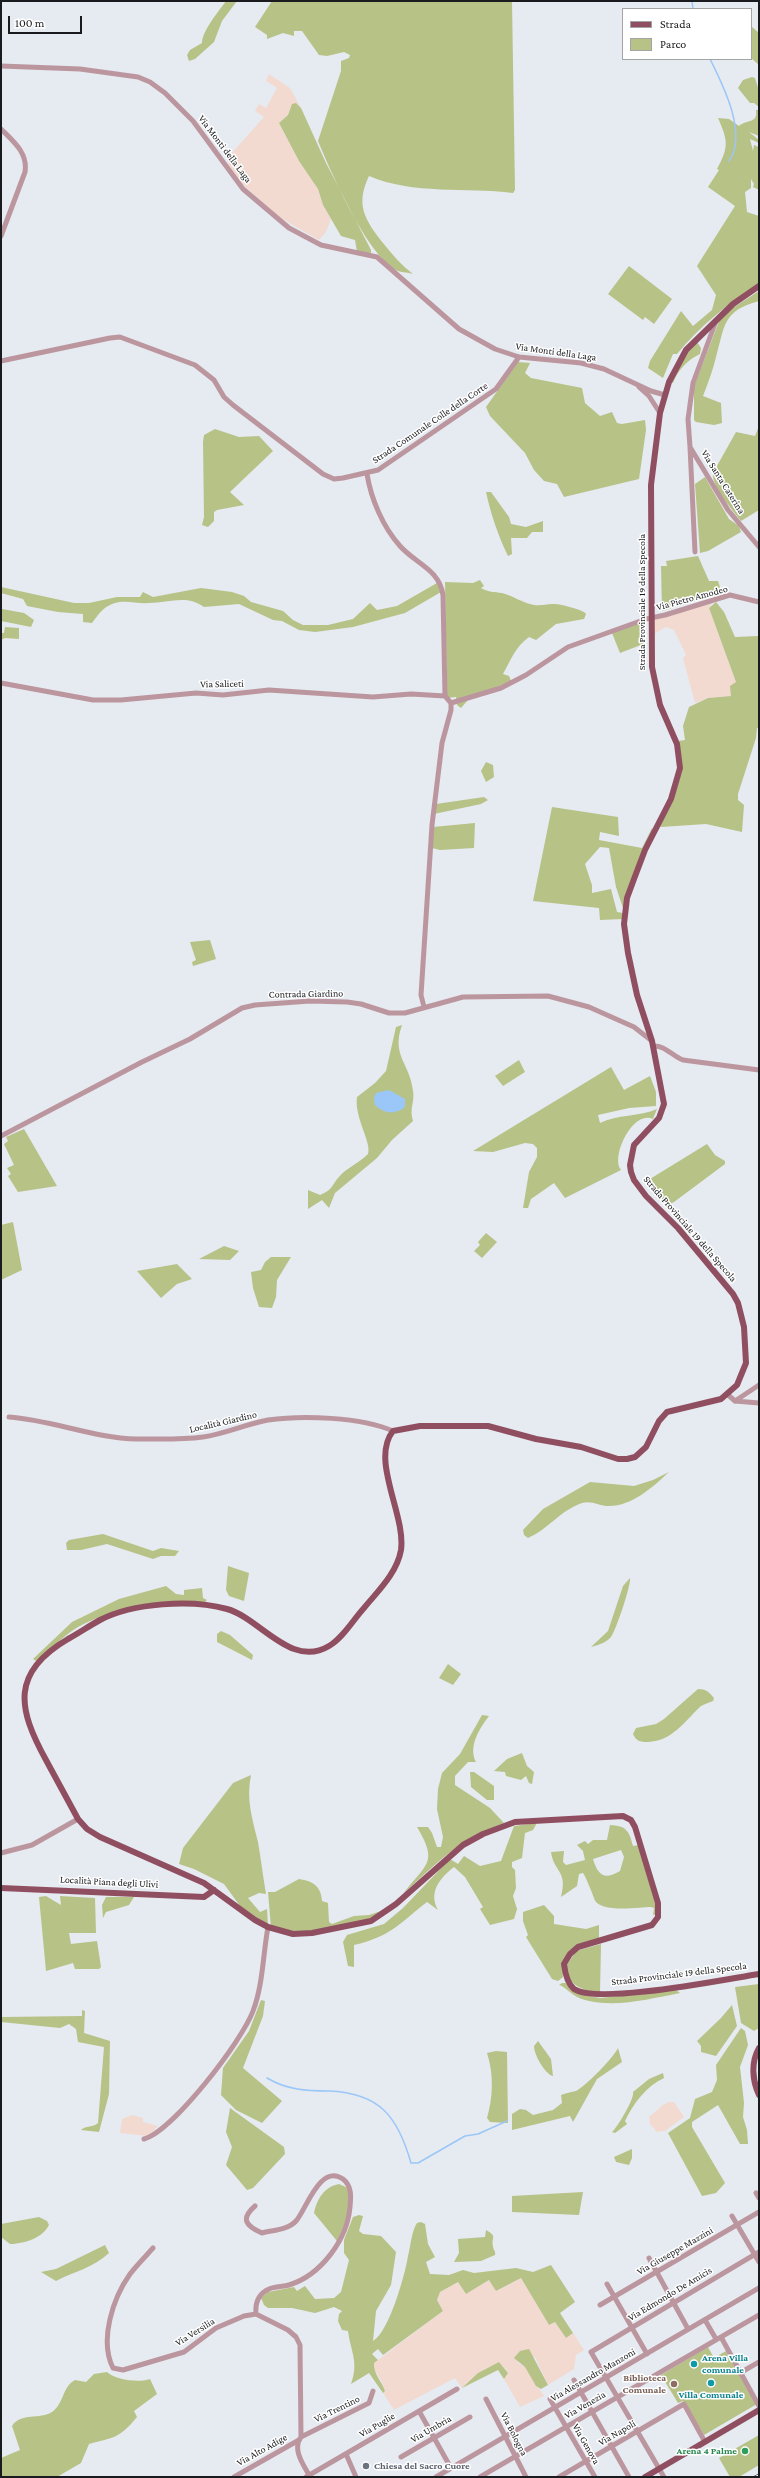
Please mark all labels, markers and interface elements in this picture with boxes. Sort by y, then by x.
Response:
scale bar [10,8,84,34]
legend [622,8,752,60]
text: 100 m [15,16,44,30]
text: Strada [660,17,691,31]
text: Parco [660,37,686,51]
street label: Via Monti della Laga [196,113,254,185]
street label: Via Monti della Laga [515,340,597,364]
street label: Strada Comunale Colle della Corte [370,380,490,466]
street label: Via Santa Caterina [698,448,748,516]
street label: Strada Provinciale 19 della Specola [636,534,648,670]
street label: Via Pietro Amodeo [655,583,729,613]
street label: Via Saliceti [200,678,244,690]
street label: Contrada Giardino [269,987,343,1001]
street label: Strada Provinciale 19 della Specola [641,1174,739,1284]
street label: Località Giardino [188,1408,258,1436]
street label: Località Piana degli Ulivi [60,1873,158,1891]
street label: Strada Provinciale 19 della Specola [611,1960,747,1988]
street label: Via Giuseppe Mazzini [635,2224,715,2278]
street label: Via Edmondo De Amicis [626,2264,714,2324]
street label: Via Versilia [173,2315,217,2349]
street label: Via Alessandro Manzoni [548,2346,638,2404]
place label: Arena Villa comunale [702,2352,748,2376]
marker: Arena Villa comunale [689,2359,699,2369]
place label: Biblioteca Comunale [622,2372,666,2396]
marker: Villa Comunale [706,2378,716,2388]
marker: Biblioteca Comunale [669,2379,679,2389]
street label: Via Venezia [562,2388,608,2422]
place label: Villa Comunale [679,2389,743,2401]
street label: Via Trentino [312,2393,362,2425]
street label: Via Puglie [357,2410,397,2440]
street label: Via Bologna [498,2410,530,2458]
street label: Via Umbria [408,2413,454,2445]
street label: Via Napoli [596,2417,638,2449]
street label: Via Genova [570,2422,602,2466]
street label: Via Alto Adige [235,2431,289,2469]
place label: Arena 4 Palme [677,2445,737,2457]
marker: Arena 4 Palme [740,2446,750,2456]
place label: Chiesa del Sacro Cuore [374,2460,470,2472]
marker: Chiesa del Sacro Cuore [361,2461,371,2471]

